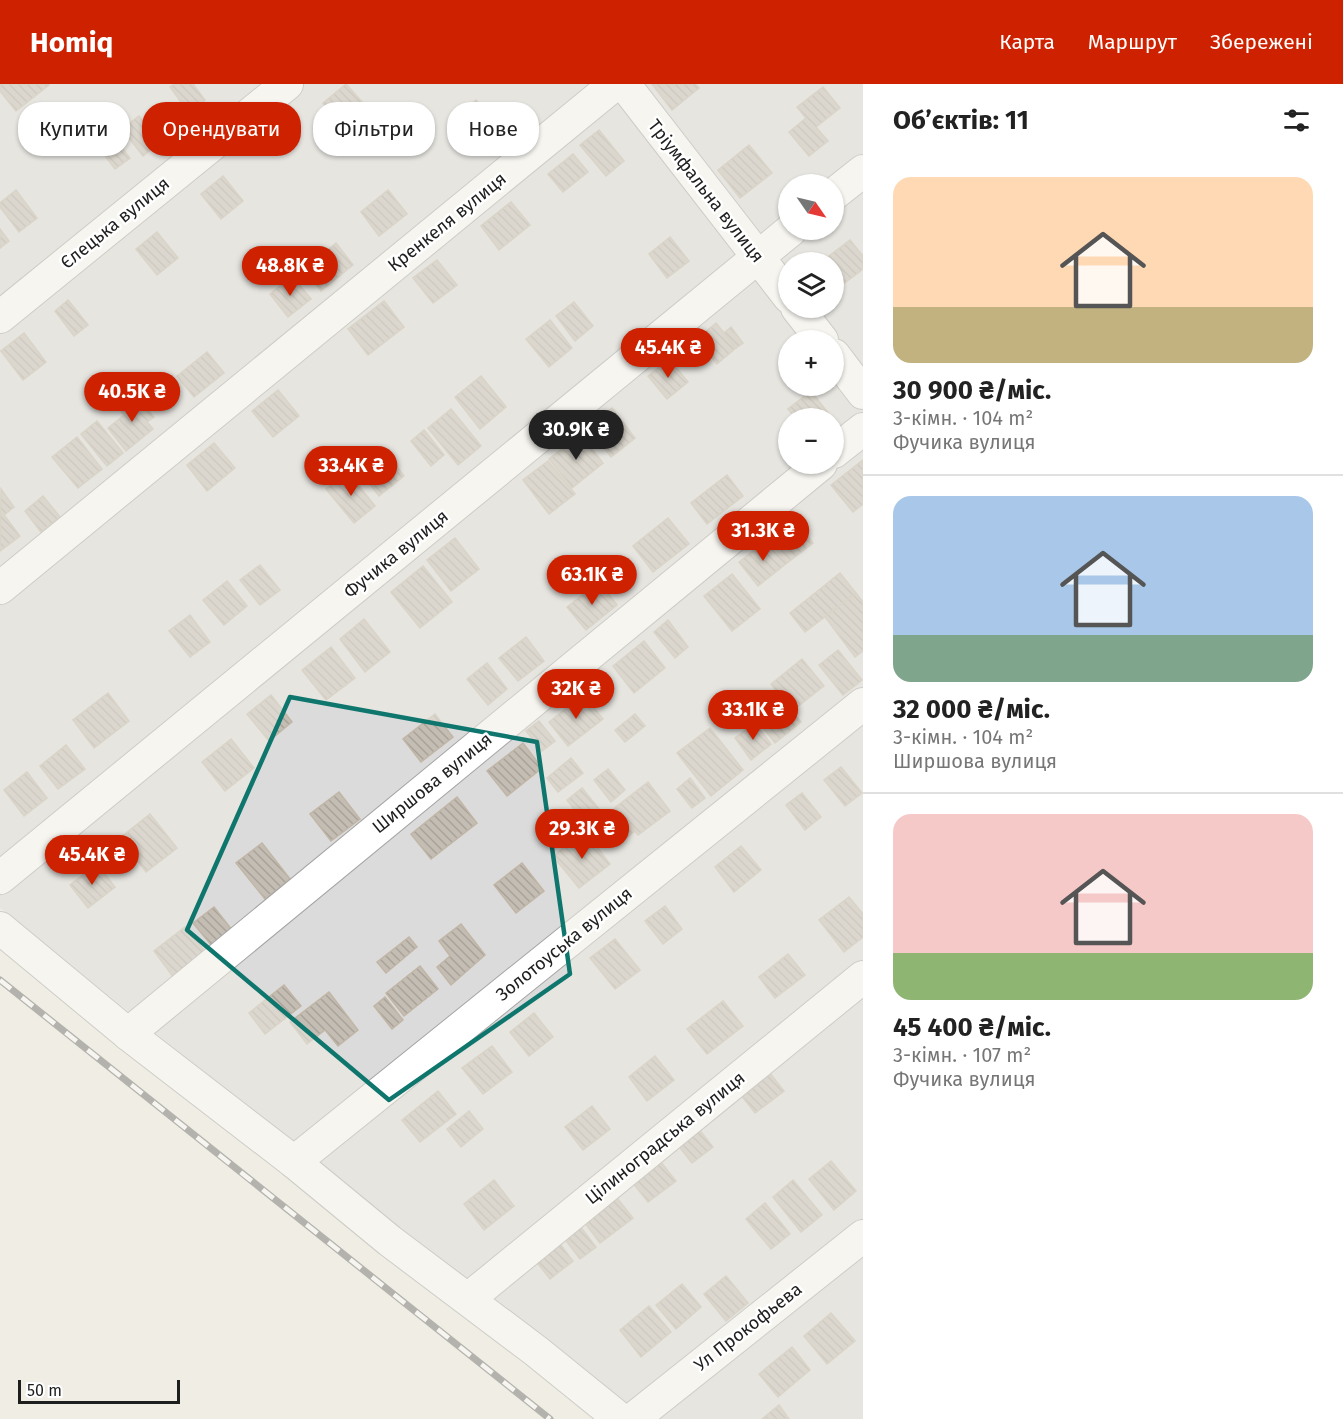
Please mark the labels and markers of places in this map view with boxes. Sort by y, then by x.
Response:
pin: 48.8K ₴ [235,246,345,297]
pin: 45.4K ₴ [613,328,723,379]
pin: 40.5K ₴ [77,372,187,423]
pin: 30.9K ₴ [521,410,631,461]
pin: 33.4K ₴ [296,446,406,497]
pin: 31.3K ₴ [708,511,818,562]
pin: 63.1K ₴ [537,555,647,606]
pin: 32K ₴ [534,669,618,720]
pin: 33.1K ₴ [698,690,808,741]
pin: 29.3K ₴ [527,809,637,860]
pin: 45.4K ₴ [37,835,147,886]

